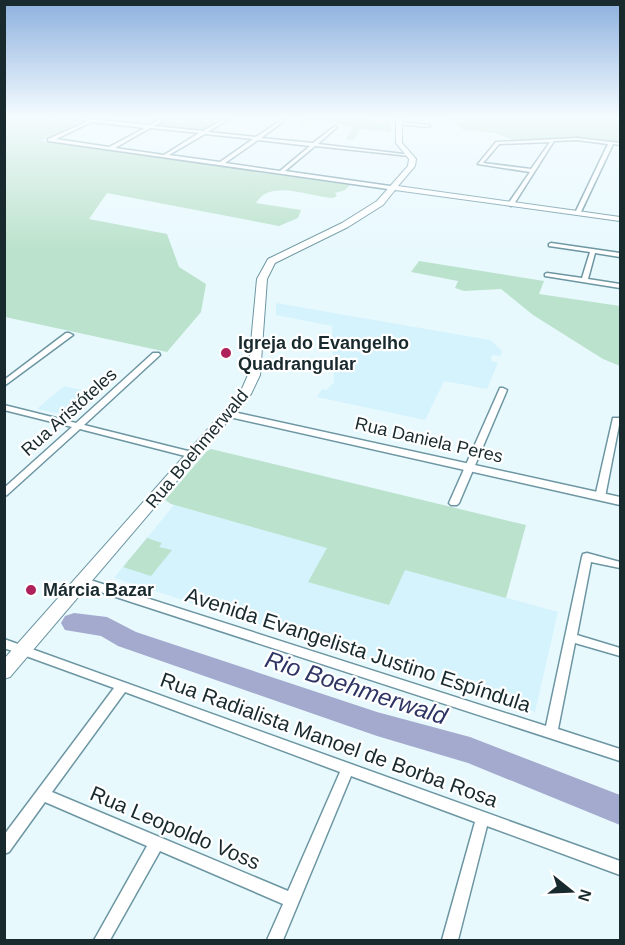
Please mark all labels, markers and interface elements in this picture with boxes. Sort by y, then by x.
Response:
place label: Igreja do Evangelho Quadrangular [238,333,409,374]
marker: Igreja do Evangelho Quadrangular [219,346,233,360]
street label: Rua Aristóteles [17,364,121,460]
street label: Rua Boehmerwald [142,386,252,512]
street label: Rua Daniela Peres [353,413,505,467]
place label: Márcia Bazar [43,580,154,600]
marker: Márcia Bazar [24,583,38,597]
street label: Avenida Evangelista Justino Espíndula [183,583,534,716]
water label: Rio Boehmerwald [262,645,451,730]
street label: Rua Radialista Manoel de Borba Rosa [157,668,501,812]
street label: Rua Leopoldo Voss [87,781,264,874]
north arrow [541,861,601,921]
text: N [575,887,595,904]

